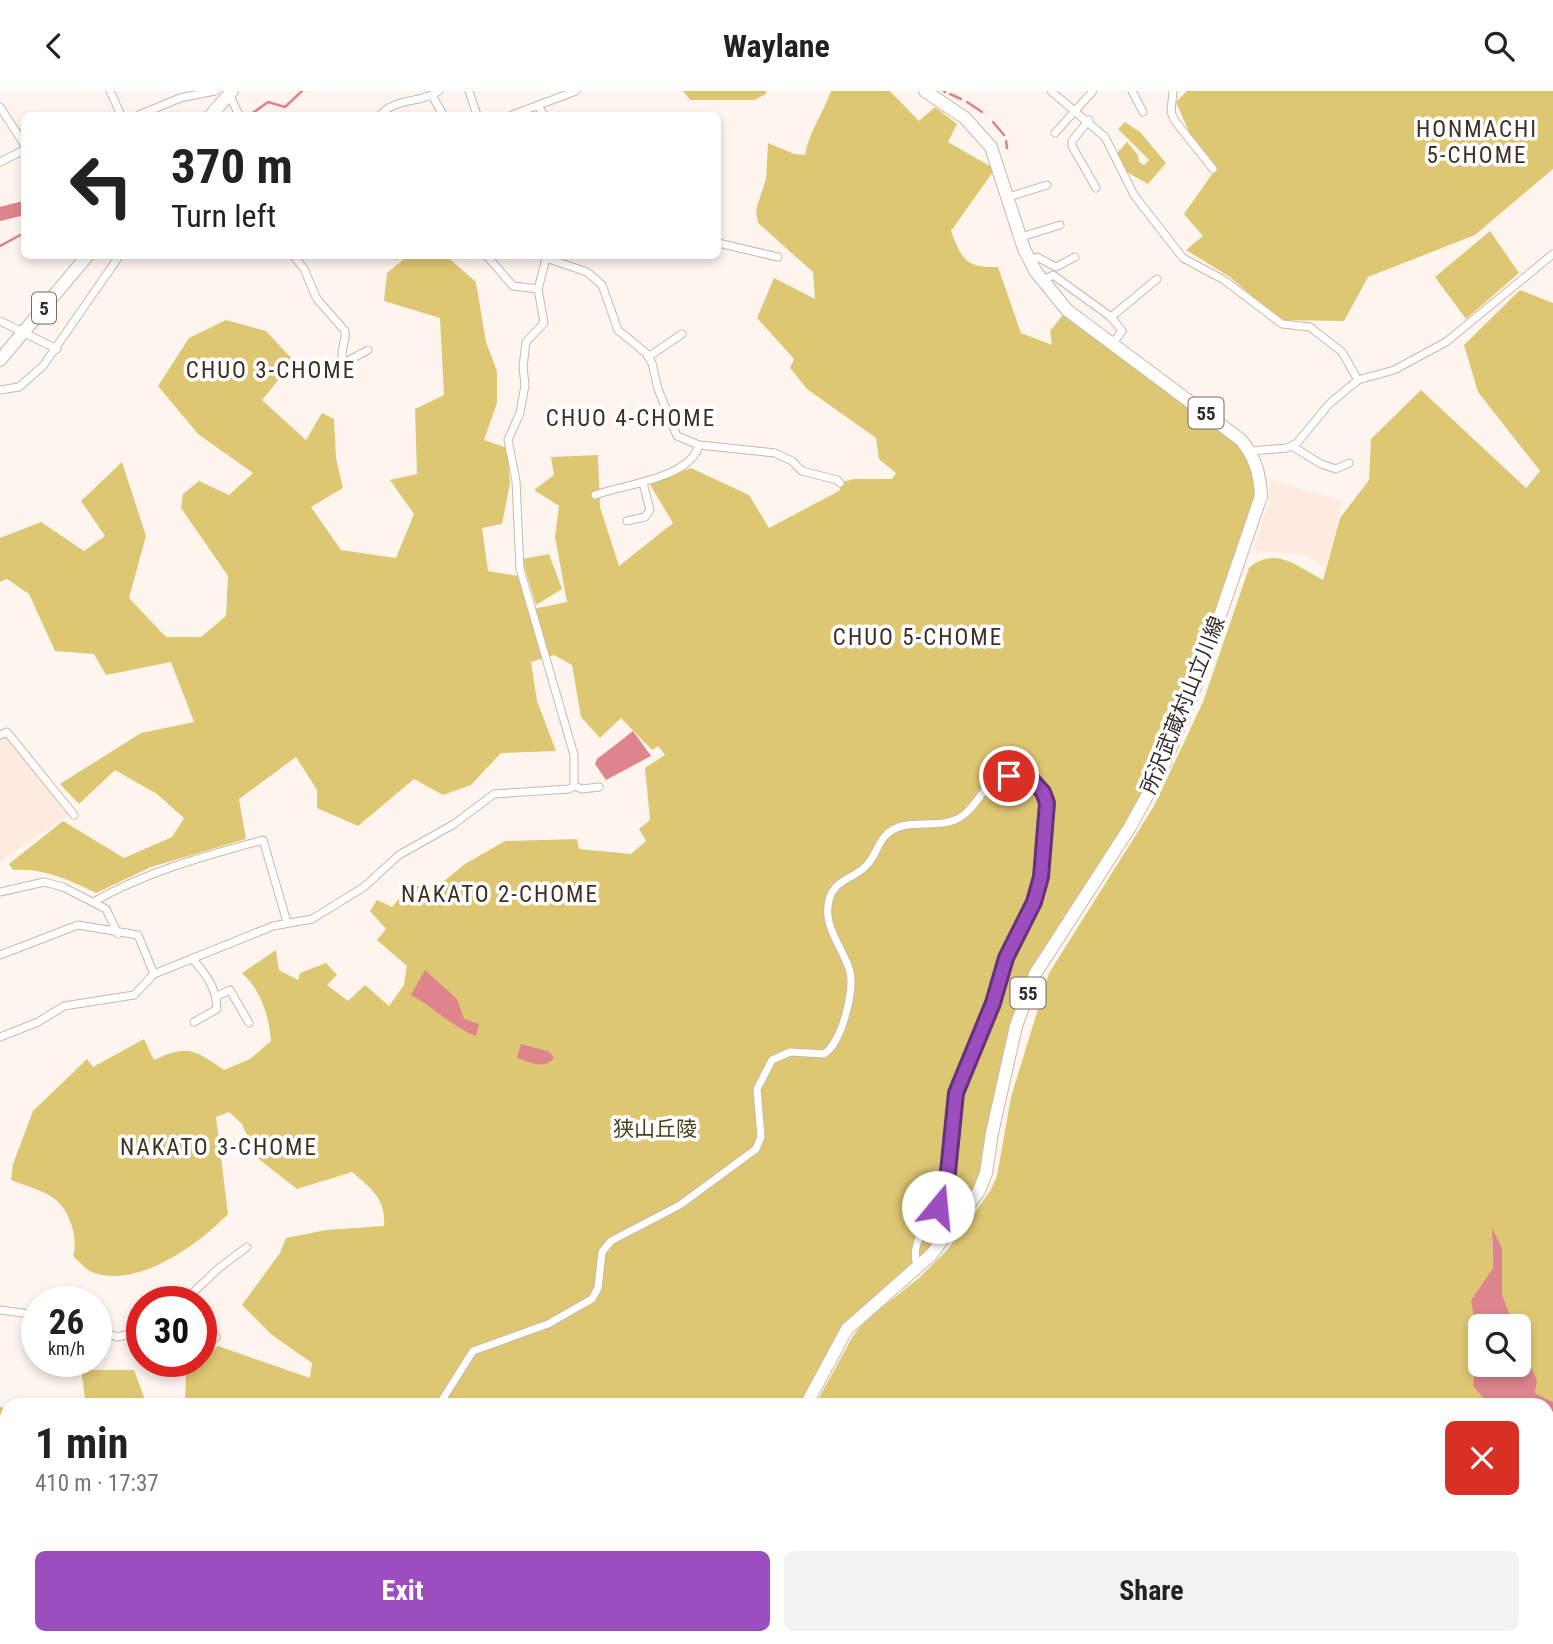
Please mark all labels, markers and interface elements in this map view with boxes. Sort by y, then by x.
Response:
icon: back [35,27,73,65]
text: Waylane [723,27,830,65]
icon: search [1480,27,1518,65]
district label: HONMACHI 5-CHOME [1416,116,1538,169]
text: 370 m [171,138,293,195]
icon: left [56,140,147,231]
text: Turn left [171,197,276,235]
road number: 5 [32,293,56,323]
district label: CHUO 3-CHOME [186,357,356,384]
road number: 55 [1188,397,1224,429]
district label: CHUO 4-CHOME [546,405,716,432]
street label: 所沢武蔵村山立川線 [1136,613,1230,797]
district label: CHUO 5-CHOME [833,624,1003,651]
pin [979,746,1039,806]
icon: arrive [990,757,1028,795]
district label: NAKATO 2-CHOME [401,881,599,908]
road number: 55 [1010,978,1046,1009]
park label: 狭山丘陵 [613,1117,697,1141]
district label: NAKATO 3-CHOME [120,1134,318,1161]
position arrow [901,1170,975,1244]
speed limit sign: 30 [126,1286,217,1377]
text: 26 [49,1302,84,1343]
map controls [1468,1314,1531,1377]
button: search [1468,1314,1531,1377]
text: km/h [48,1338,85,1359]
text: 1 min [35,1419,128,1468]
button: close [1445,1421,1519,1495]
text: 410 m · 17:37 [35,1470,159,1497]
button: Exit [35,1551,770,1631]
button: Share [784,1551,1519,1631]

